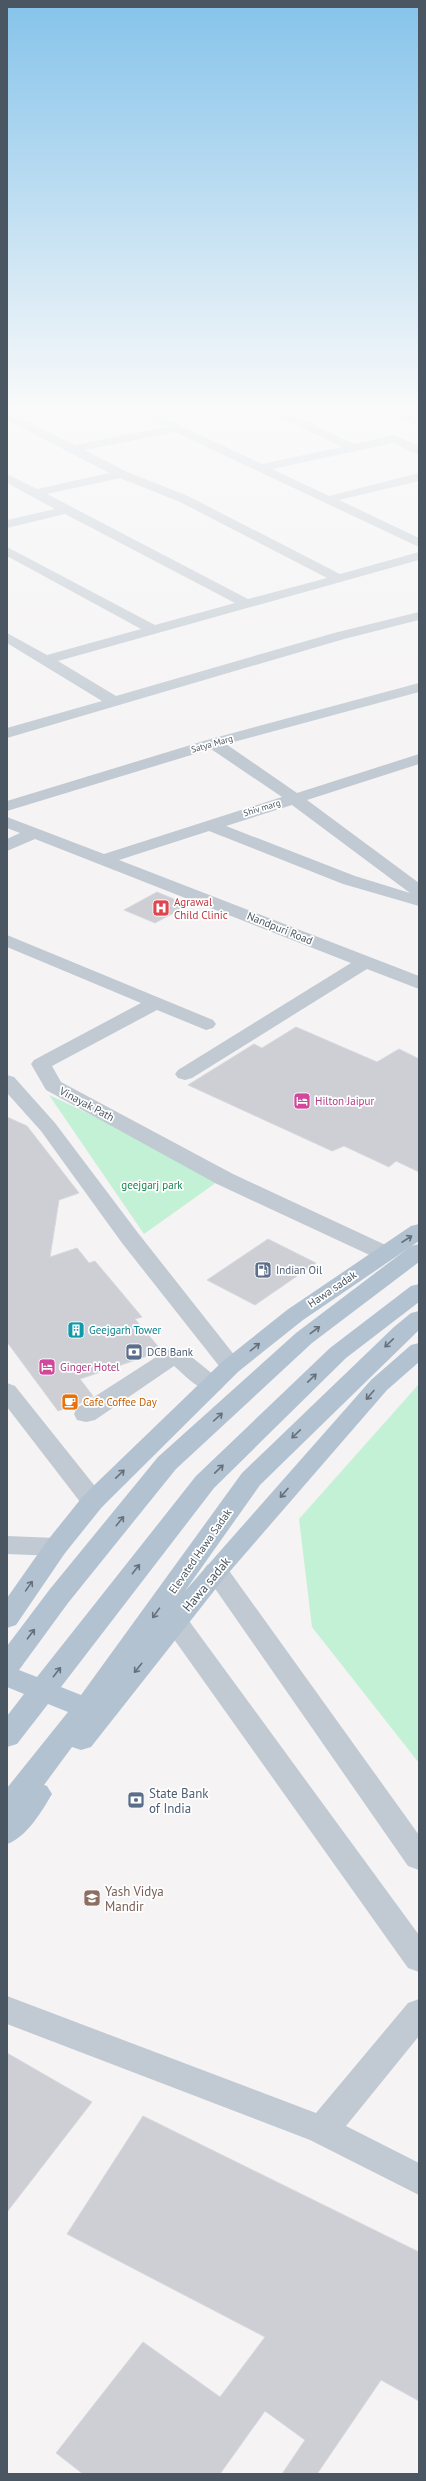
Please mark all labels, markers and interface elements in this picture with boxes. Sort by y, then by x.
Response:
street label: Satya Marg [190,732,234,755]
street label: Shiv marg [242,797,282,818]
place label: Agrawal Child Clinic [174,895,228,922]
hospital icon: Agrawal Child Clinic [151,898,171,918]
street label: Nandpuri Road [245,908,315,948]
street label: Vinayak Path [56,1083,117,1124]
hotel icon: Hilton Jaipur [292,1091,312,1111]
place label: Hilton Jaipur [315,1094,374,1108]
park label: geejgarj park [121,1178,183,1192]
one-way arrow [401,1235,412,1243]
fuel station icon: Indian Oil [253,1260,273,1280]
place label: Indian Oil [276,1263,323,1277]
street label: Hawa sadak [305,1267,360,1310]
building icon: Geejgarh Tower [66,1320,86,1340]
place label: Geejgarh Tower [89,1323,161,1337]
one-way arrow [309,1326,320,1334]
one-way arrow [384,1339,394,1348]
bank icon: DCB Bank [124,1342,144,1362]
one-way arrow [250,1342,261,1351]
place label: DCB Bank [147,1345,194,1359]
hotel icon: Ginger Hotel [37,1357,57,1377]
place label: Ginger Hotel [60,1360,120,1374]
one-way arrow [307,1373,317,1383]
one-way arrow [365,1390,375,1400]
cafe icon: Cafe Coffee Day [60,1392,80,1412]
place label: Cafe Coffee Day [83,1395,158,1409]
one-way arrow [213,1412,223,1421]
one-way arrow [291,1429,301,1439]
one-way arrow [214,1464,224,1473]
one-way arrow [115,1469,125,1479]
one-way arrow [280,1488,289,1498]
street label: Elevated Hawa Sadak [165,1505,235,1596]
one-way arrow [115,1516,124,1527]
street label: Hawa sadak [179,1553,235,1615]
one-way arrow [132,1564,141,1575]
one-way arrow [25,1580,33,1591]
one-way arrow [152,1607,160,1618]
one-way arrow [26,1629,35,1640]
one-way arrow [133,1662,142,1673]
one-way arrow [52,1666,61,1677]
place label: State Bank of India [149,1785,209,1817]
bank icon: State Bank of India [126,1790,146,1810]
place label: Yash Vidya Mandir [105,1883,164,1915]
school or university icon: Yash Vidya Mandir [82,1888,102,1908]

